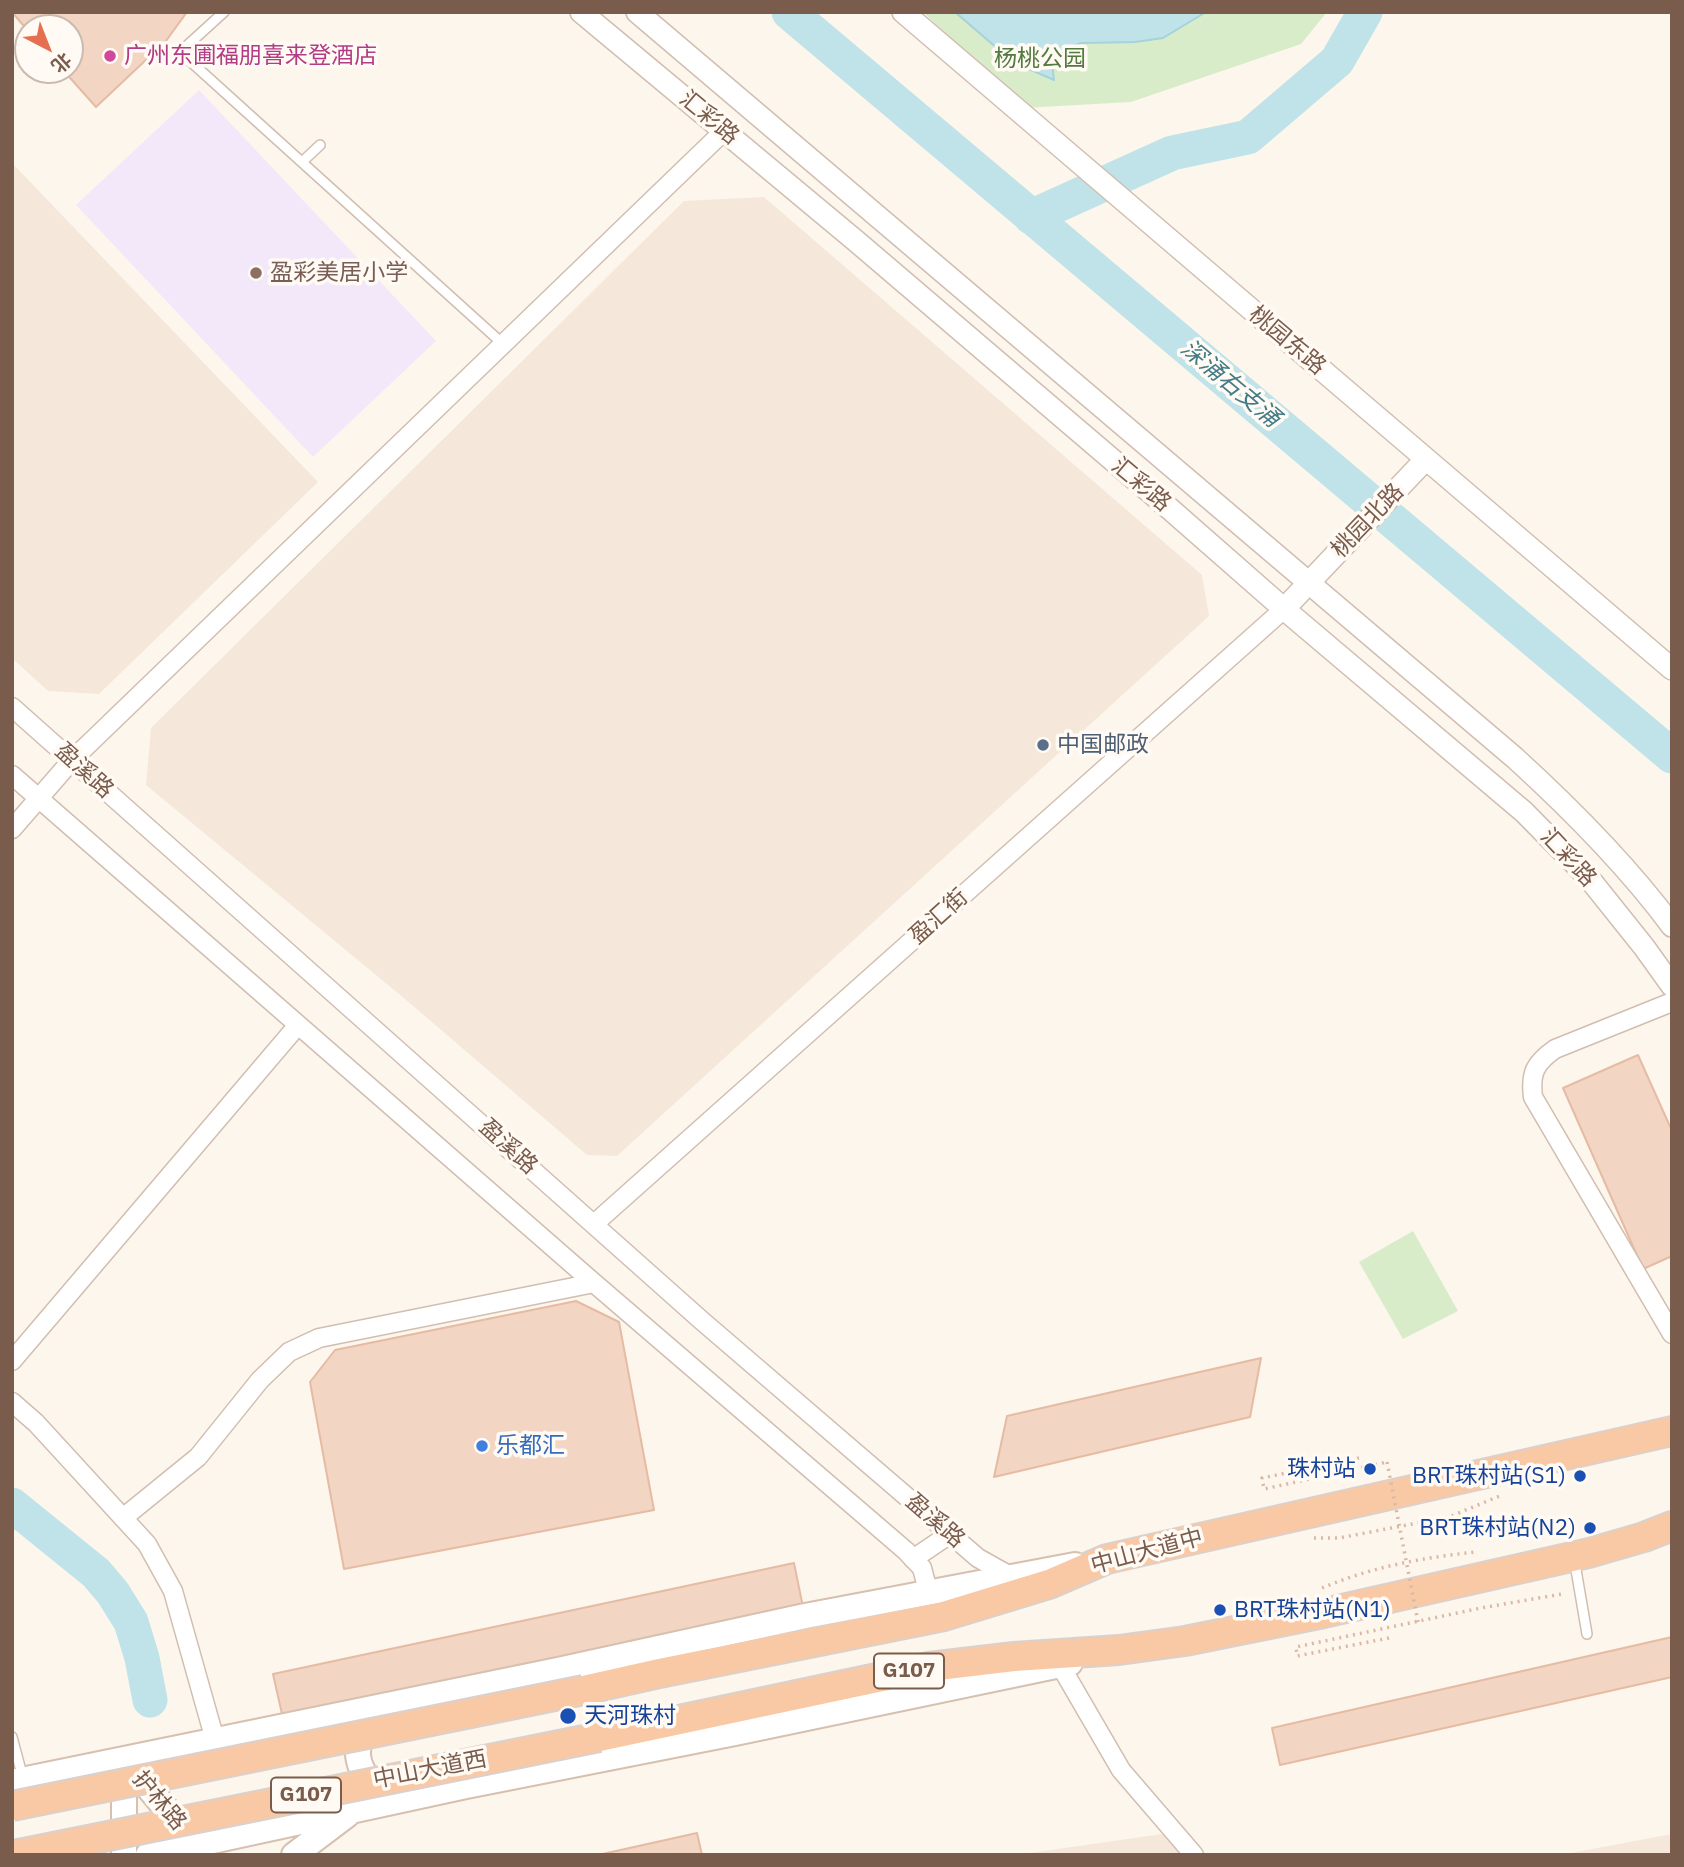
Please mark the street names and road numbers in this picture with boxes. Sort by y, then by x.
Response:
street label: 汇彩路 [674,85,744,151]
street label: 桃园东路 [1243,301,1331,381]
street label: 汇彩路 [1106,452,1176,518]
street label: 桃园北路 [1326,478,1410,564]
street label: 盈溪路 [49,738,119,804]
street label: 汇彩路 [1534,823,1602,893]
street label: 盈汇街 [904,884,974,950]
street label: 盈溪路 [473,1114,543,1180]
street label: 盈溪路 [900,1488,970,1554]
street label: 中山大道中 [1088,1524,1206,1580]
road number: G107 [874,1654,944,1688]
street label: 中山大道西 [371,1745,489,1795]
street label: 护林路 [126,1766,192,1836]
road number: G107 [271,1778,341,1812]

